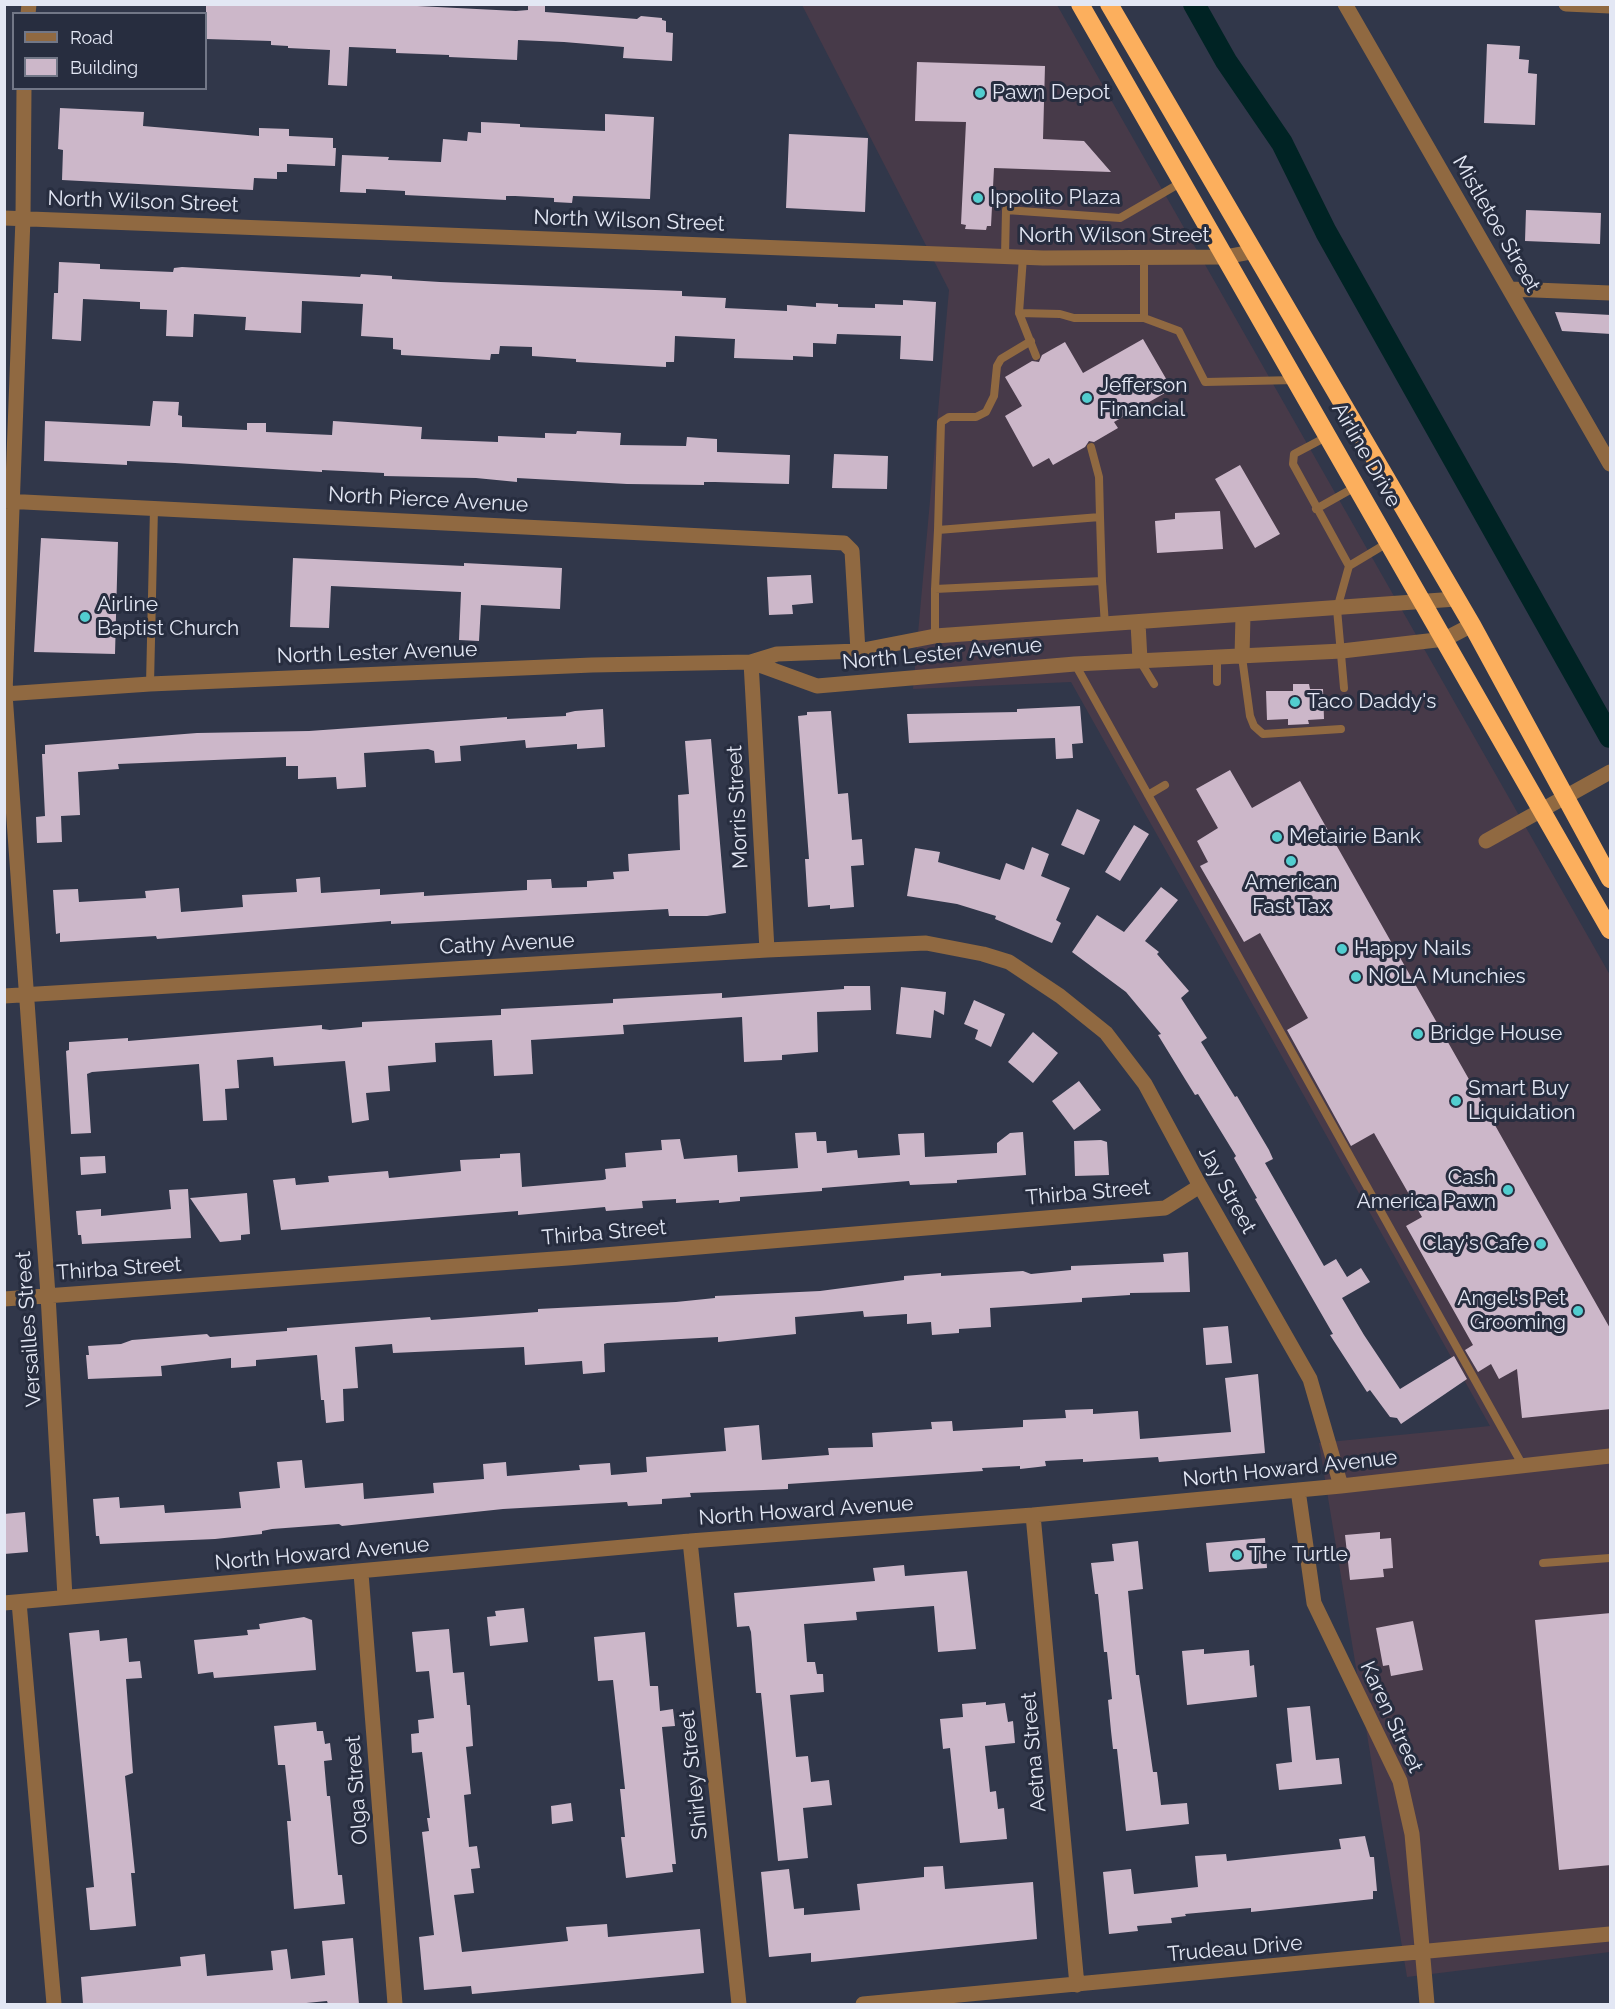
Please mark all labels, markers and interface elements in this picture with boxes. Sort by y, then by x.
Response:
legend [12,12,207,90]
text: Road [70,27,113,48]
text: Building [70,57,138,78]
place label: Pawn Depot [992,80,1110,106]
marker: Pawn Depot [973,86,987,100]
street label: Mistletoe Street [1447,151,1545,297]
place label: Ippolito Plaza [990,185,1121,211]
street label: North Wilson Street [47,186,239,218]
marker: Ippolito Plaza [971,191,985,205]
street label: North Wilson Street [533,205,725,237]
street label: North Wilson Street [1018,223,1210,249]
place label: Jefferson Financial [1099,373,1188,423]
marker: Jefferson Financial [1080,391,1094,405]
street label: Airline Drive [1326,398,1406,512]
street label: North Pierce Avenue [327,482,529,518]
place label: Airline Baptist Church [97,592,239,642]
marker: Airline Baptist Church [78,610,92,624]
street label: North Lester Avenue [841,633,1043,675]
street label: North Lester Avenue [276,637,478,669]
place label: Taco Daddy's [1307,689,1436,715]
marker: Taco Daddy's [1288,695,1302,709]
street label: Morris Street [722,745,754,869]
place label: Metairie Bank [1289,824,1421,850]
marker: Metairie Bank [1270,830,1284,844]
marker: American Fast Tax [1284,854,1298,868]
place label: American Fast Tax [1245,870,1337,920]
street label: Cathy Avenue [439,928,575,960]
place label: Happy Nails [1354,936,1471,962]
marker: Happy Nails [1335,942,1349,956]
place label: NOLA Munchies [1368,964,1526,990]
marker: NOLA Munchies [1349,970,1363,984]
place label: Bridge House [1430,1021,1562,1047]
marker: Bridge House [1411,1027,1425,1041]
place label: Smart Buy Liquidation [1468,1076,1576,1126]
marker: Smart Buy Liquidation [1449,1094,1463,1108]
street label: Jay Street [1193,1142,1261,1238]
place label: Cash America Pawn [1357,1165,1496,1215]
street label: Thirba Street [1025,1175,1151,1211]
marker: Cash America Pawn [1501,1183,1515,1197]
street label: Thirba Street [541,1215,667,1251]
place label: Clay's Cafe [1422,1231,1529,1257]
marker: Clay's Cafe [1534,1237,1548,1251]
street label: Versailles Street [11,1250,47,1408]
street label: Thirba Street [56,1252,182,1286]
place label: Angel's Pet Grooming [1457,1286,1566,1336]
marker: Angel's Pet Grooming [1571,1304,1585,1318]
street label: North Howard Avenue [1182,1445,1398,1493]
street label: North Howard Avenue [698,1491,914,1531]
street label: North Howard Avenue [214,1532,430,1576]
place label: The Turtle [1249,1542,1348,1568]
marker: The Turtle [1230,1548,1244,1562]
street label: Karen Street [1354,1657,1428,1777]
street label: Aetna Street [1016,1691,1052,1813]
street label: Shirley Street [675,1709,713,1841]
street label: Olga Street [341,1735,373,1845]
street label: Trudeau Drive [1166,1931,1304,1967]

